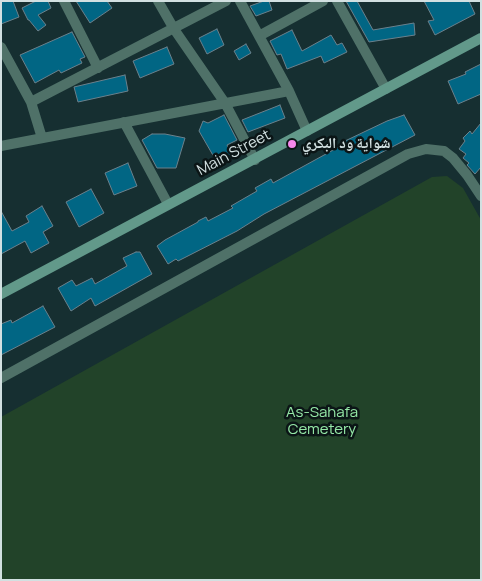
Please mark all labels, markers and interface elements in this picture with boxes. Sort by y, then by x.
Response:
street label: Main Street [194,126,274,180]
place label: شواية ود البكري [302,135,391,153]
marker: شواية ود البكري [286,138,298,150]
park label: As-Sahafa Cemetery [286,404,358,439]

